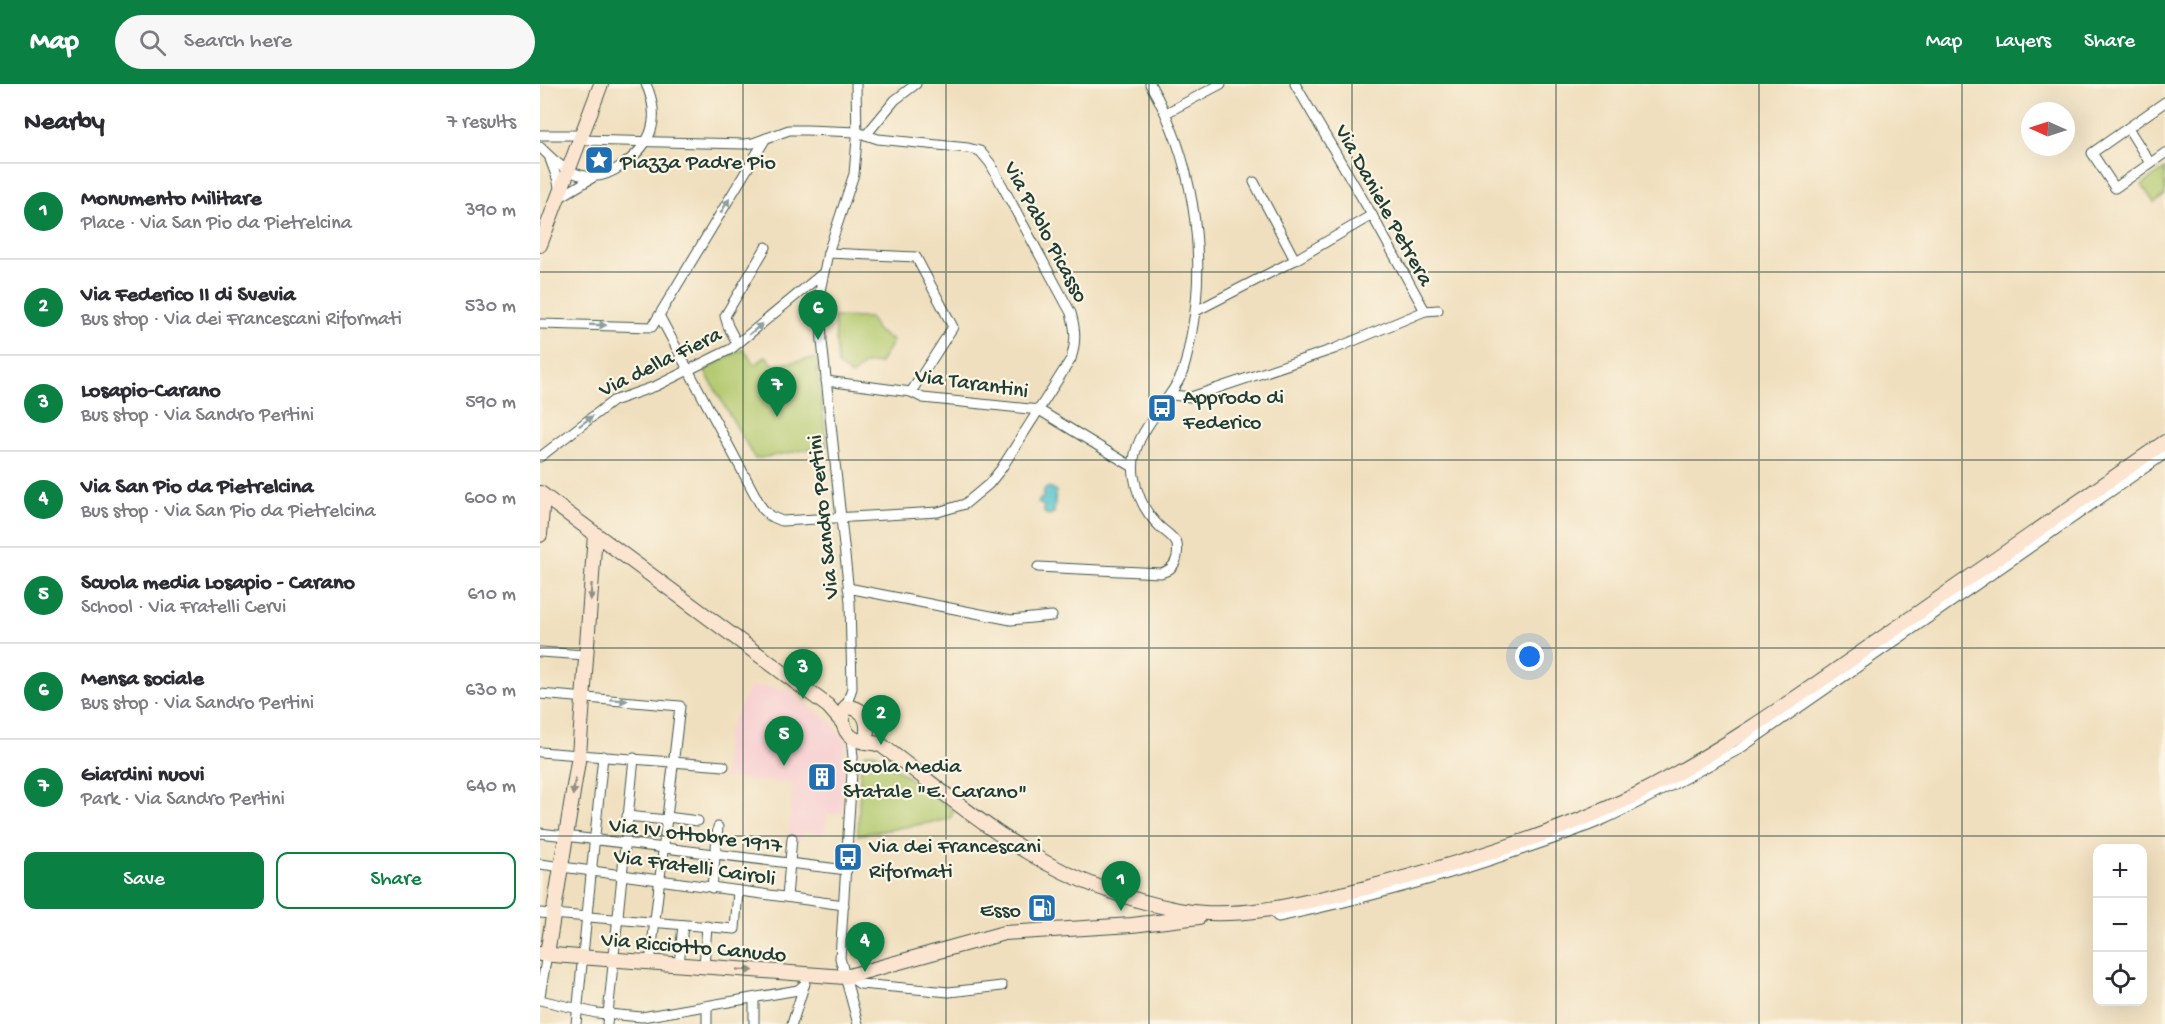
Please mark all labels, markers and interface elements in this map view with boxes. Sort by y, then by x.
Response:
search box [115,15,535,69]
text: Map [30,26,79,59]
icon: search [136,26,169,59]
text: Search here [184,29,292,55]
text: Map [1926,30,1962,55]
text: Layers [1995,30,2051,55]
text: Share [2084,30,2135,55]
north arrow [2021,102,2075,156]
text: Nearby [24,108,105,139]
text: 7 results [447,112,516,135]
street label: Via Daniele Petrera [1327,120,1438,292]
place icon: Piazza Padre Pio [583,144,615,176]
place label: Piazza Padre Pio [619,151,776,177]
street label: Via Pablo Picasso [996,157,1093,308]
text: Monumento Militare [81,187,261,213]
one-way arrow [720,198,731,214]
text: 1 [39,200,48,223]
text: 390 m [465,200,516,223]
text: Place · Via San Pio da Pietrelcina [81,213,352,236]
text: Via Federico II di Svevia [81,283,296,309]
pin: 6 [798,290,838,340]
text: 2 [39,296,48,319]
text: 530 m [465,296,516,319]
text: Bus stop · Via dei Francescani Riformati [81,309,402,332]
one-way arrow [589,321,608,330]
street label: Via della Fiera [594,322,727,405]
one-way arrow [748,323,763,335]
street label: Via Tarantini [912,364,1030,406]
pin: 7 [758,368,796,417]
text: Losapio-Carano [81,379,221,405]
place label: Approdo di Federico [1182,386,1284,437]
text: 3 [38,392,49,415]
text: 590 m [465,392,516,415]
bus stop icon: Approdo di Federico [1146,392,1178,424]
text: Bus stop · Via Sandro Pertini [81,405,314,428]
one-way arrow [577,415,593,427]
street label: Via Sandro Pertini [803,433,847,601]
text: Via San Pio da Pietrelcina [81,475,314,501]
text: 4 [39,488,48,511]
text: 600 m [464,488,516,511]
text: Bus stop · Via San Pio da Pietrelcina [81,501,376,524]
text: Scuola media Losapio - Carano [81,571,355,597]
one-way arrow [586,583,595,602]
text: 5 [38,584,49,607]
text: 610 m [467,584,516,607]
text: School · Via Fratelli Cervi [81,597,286,620]
your location [1515,642,1544,671]
pin: 3 [784,650,822,699]
text: Mensa sociale [81,667,204,693]
text: 6 [38,680,49,703]
text: 630 m [465,680,516,703]
text: Bus stop · Via Sandro Pertini [81,693,314,716]
one-way arrow [610,696,629,705]
pin: 2 [862,696,900,745]
pin: 5 [764,716,804,766]
place label: Scuola Media Statale "E. Carano" [843,755,1027,806]
building icon: Scuola Media Statale "E. Carano" [806,761,838,793]
text: Giardini nuovi [81,763,204,789]
text: 7 [38,776,49,799]
text: 640 m [466,776,516,799]
one-way arrow [569,777,578,796]
text: Park · Via Sandro Pertini [81,789,285,812]
street label: Via IV ottobre 1917 [607,813,784,861]
place label: Via dei Francescani Riformati [868,835,1041,886]
bus stop icon: Via dei Francescani Riformati [832,841,864,873]
map controls [2093,844,2147,1006]
button: + [2093,844,2147,898]
street label: Via Fratelli Cairoli [611,845,777,893]
button: Save [24,852,264,909]
button: Share [276,852,516,909]
pin: 1 [1102,862,1140,911]
fuel station icon: Esso [1026,892,1058,924]
button: − [2093,898,2147,952]
place label: Esso [980,899,1021,925]
pin: 4 [846,922,884,972]
street label: Via Ricciotto Canudo [599,928,787,970]
button: locate [2093,952,2147,1006]
one-way arrow [735,965,754,975]

